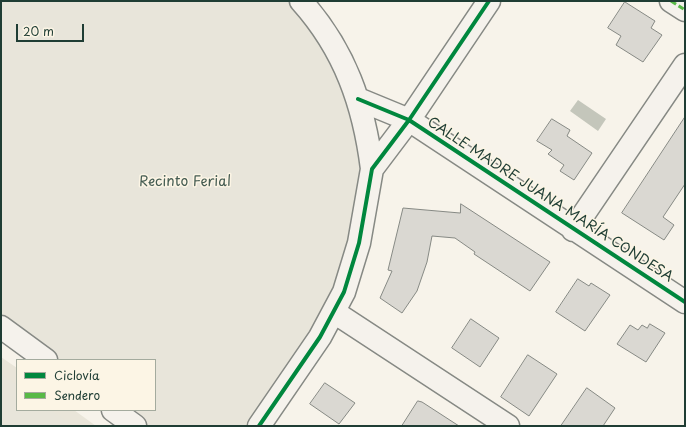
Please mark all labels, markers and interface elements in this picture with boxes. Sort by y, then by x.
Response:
scale bar [18,16,86,42]
text: 20 m [23,22,54,40]
street label: CALLE MADRE JUANA MARÍA CONDESA [424,114,676,286]
park label: Recinto Ferial [139,174,231,190]
legend [16,359,156,411]
text: Ciclovía [54,366,100,384]
text: Sendero [54,386,100,404]

